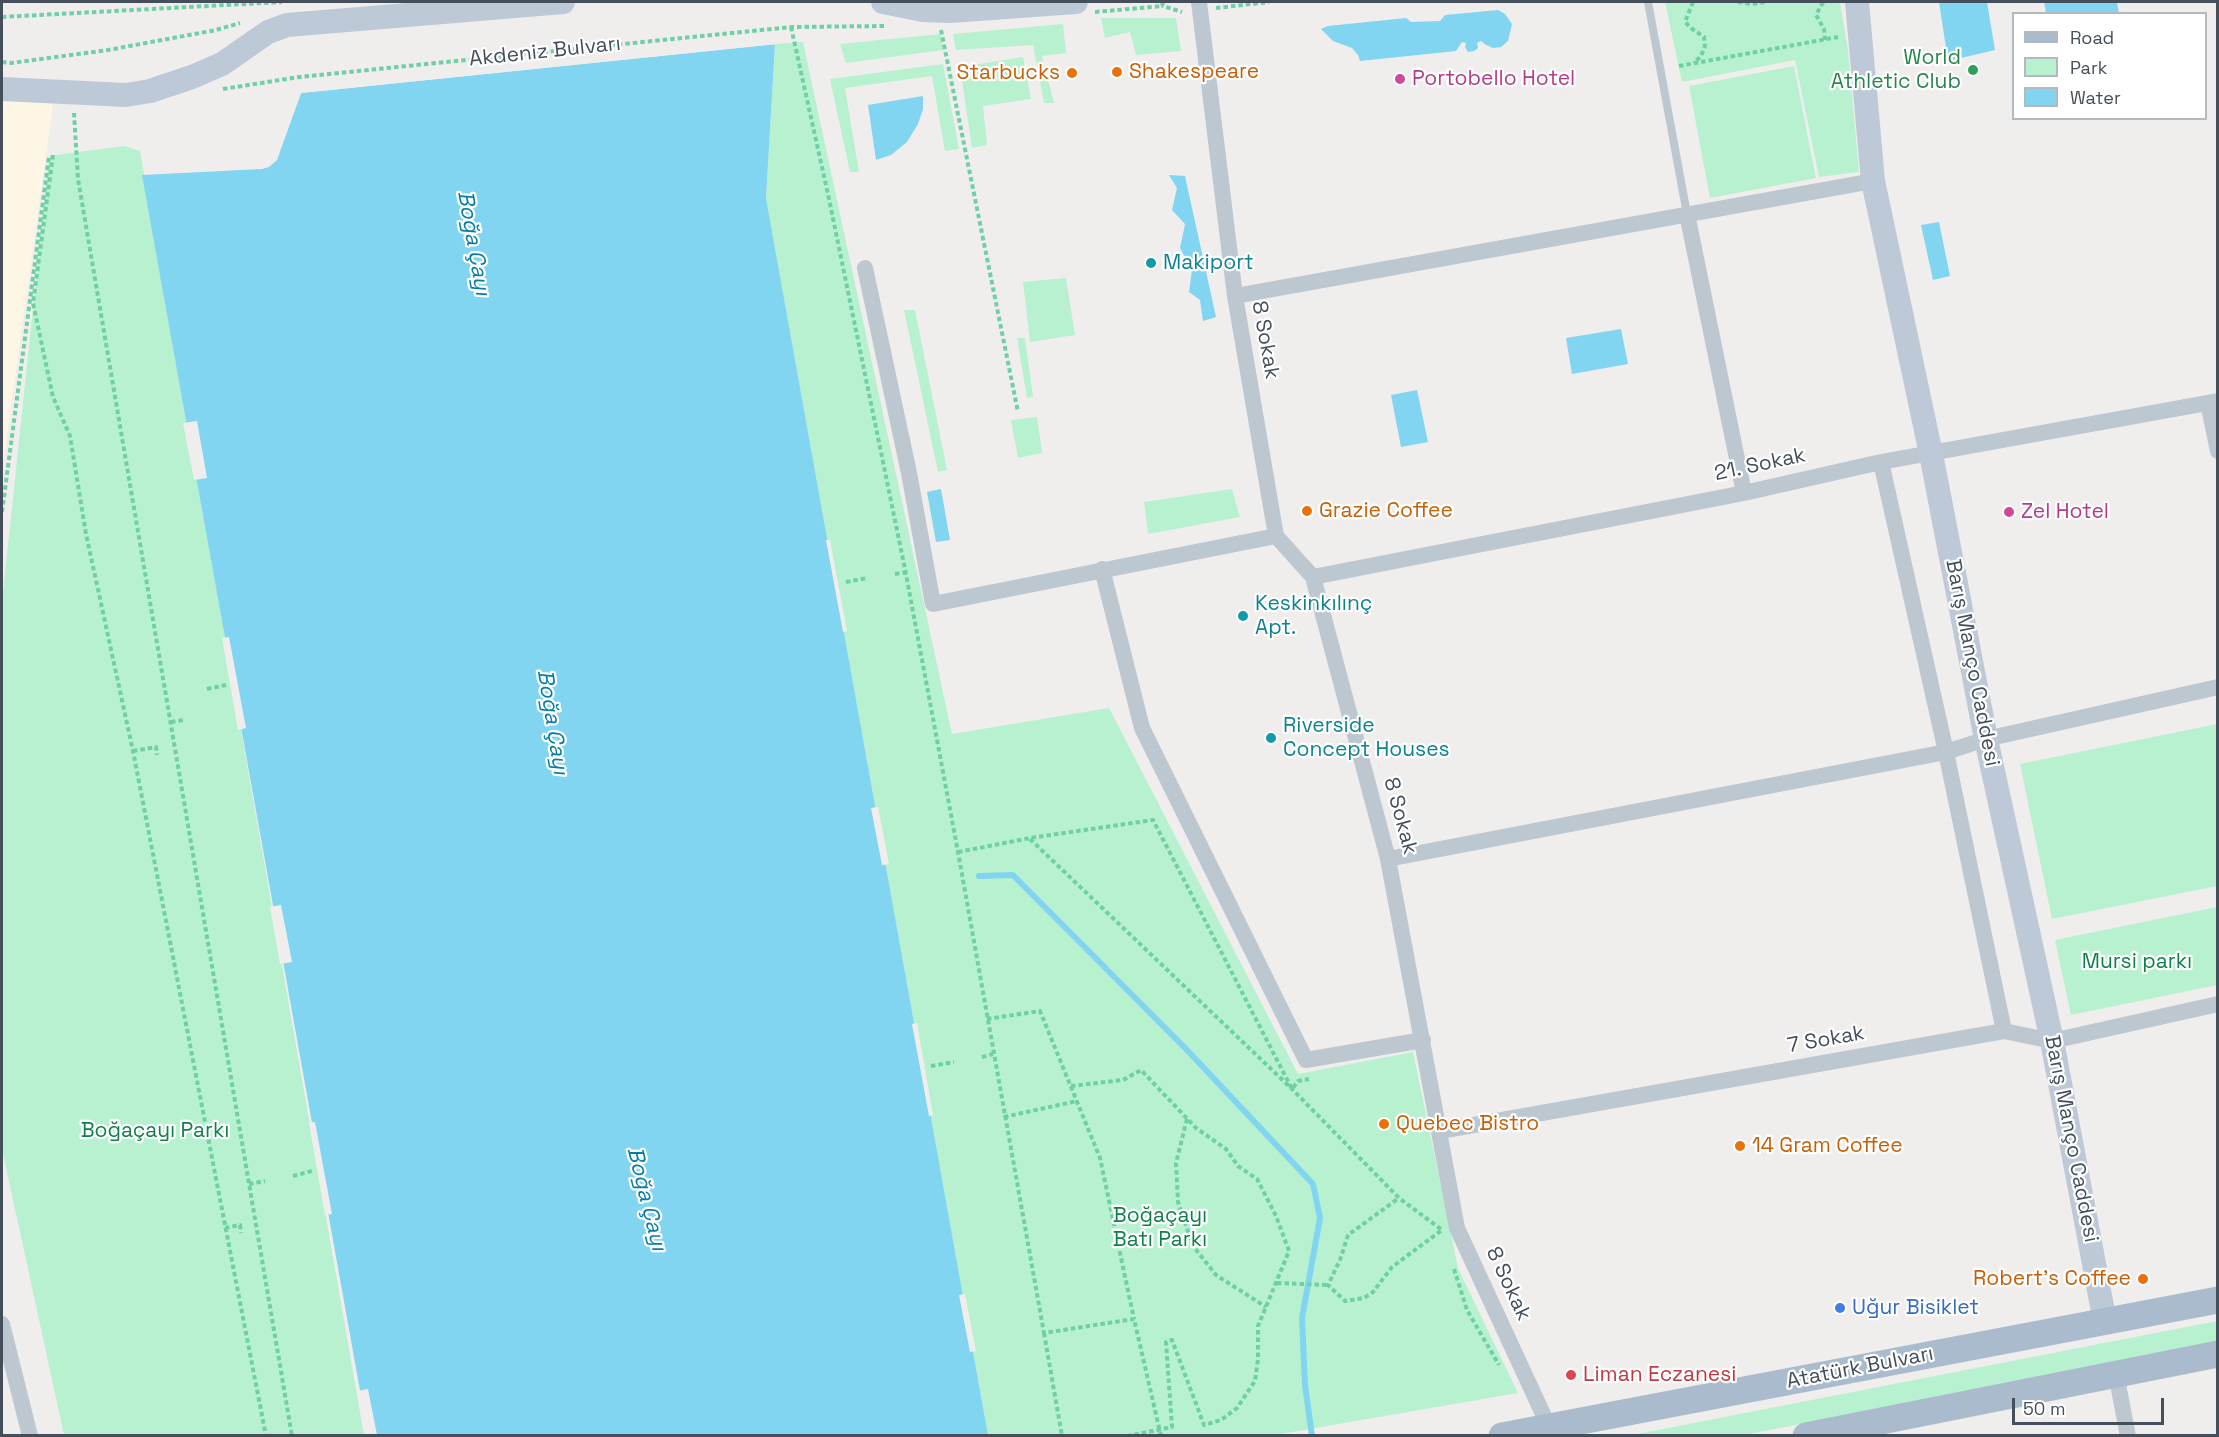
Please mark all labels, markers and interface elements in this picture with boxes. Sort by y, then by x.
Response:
legend [2012,12,2207,120]
text: Road [2070,26,2114,49]
street label: Akdeniz Bulvarı [468,32,622,72]
place label: World Athletic Club [1831,45,1961,95]
text: Park [2070,56,2107,79]
place label: Shakespeare [1129,59,1259,85]
place label: Starbucks [956,60,1060,86]
marker: World Athletic Club [1966,63,1980,77]
marker: Shakespeare [1110,65,1124,79]
marker: Starbucks [1065,66,1079,80]
place label: Portobello Hotel [1412,66,1575,92]
marker: Portobello Hotel [1393,72,1407,86]
text: Water [2070,86,2121,109]
water label: Boğa Çayı [451,189,495,297]
place label: Makiport [1163,250,1254,276]
marker: Makiport [1144,256,1158,270]
street label: 8 Sokak [1246,299,1284,381]
street label: 21. Sokak [1712,443,1808,487]
place label: Grazie Coffee [1319,498,1453,524]
place label: Zel Hotel [2021,499,2109,525]
marker: Grazie Coffee [1300,504,1314,518]
marker: Zel Hotel [2002,505,2016,519]
street label: Barış Manço Caddesi [1940,557,2004,769]
place label: Keskinkılınç Apt. [1255,591,1372,641]
marker: Keskinkılınç Apt. [1236,609,1250,623]
water label: Boğa Çayı [531,668,573,776]
place label: Riverside Concept Houses [1283,713,1450,763]
marker: Riverside Concept Houses [1264,731,1278,745]
street label: 8 Sokak [1378,775,1422,857]
park label: Mursi parkı [2082,949,2192,975]
street label: 7 Sokak [1786,1021,1866,1059]
street label: Barış Manço Caddesi [2039,1033,2103,1245]
place label: Quebec Bistro [1396,1111,1539,1137]
marker: Quebec Bistro [1377,1117,1391,1131]
park label: Boğaçayı Parkı [81,1118,229,1144]
place label: 14 Gram Coffee [1752,1133,1903,1159]
marker: 14 Gram Coffee [1733,1139,1747,1153]
water label: Boğa Çayı [620,1144,672,1254]
park label: Boğaçayı Batı Parkı [1113,1203,1207,1253]
street label: 8 Sokak [1480,1243,1536,1325]
place label: Robert's Coffee [1973,1266,2131,1292]
marker: Robert's Coffee [2136,1272,2150,1286]
place label: Uğur Bisiklet [1852,1295,1979,1321]
marker: Uğur Bisiklet [1833,1301,1847,1315]
street label: Atatürk Bulvarı [1784,1341,1936,1395]
place label: Liman Eczanesi [1583,1362,1736,1388]
marker: Liman Eczanesi [1564,1368,1578,1382]
scale bar [2015,1386,2166,1424]
text: 50 m [2023,1397,2065,1420]

